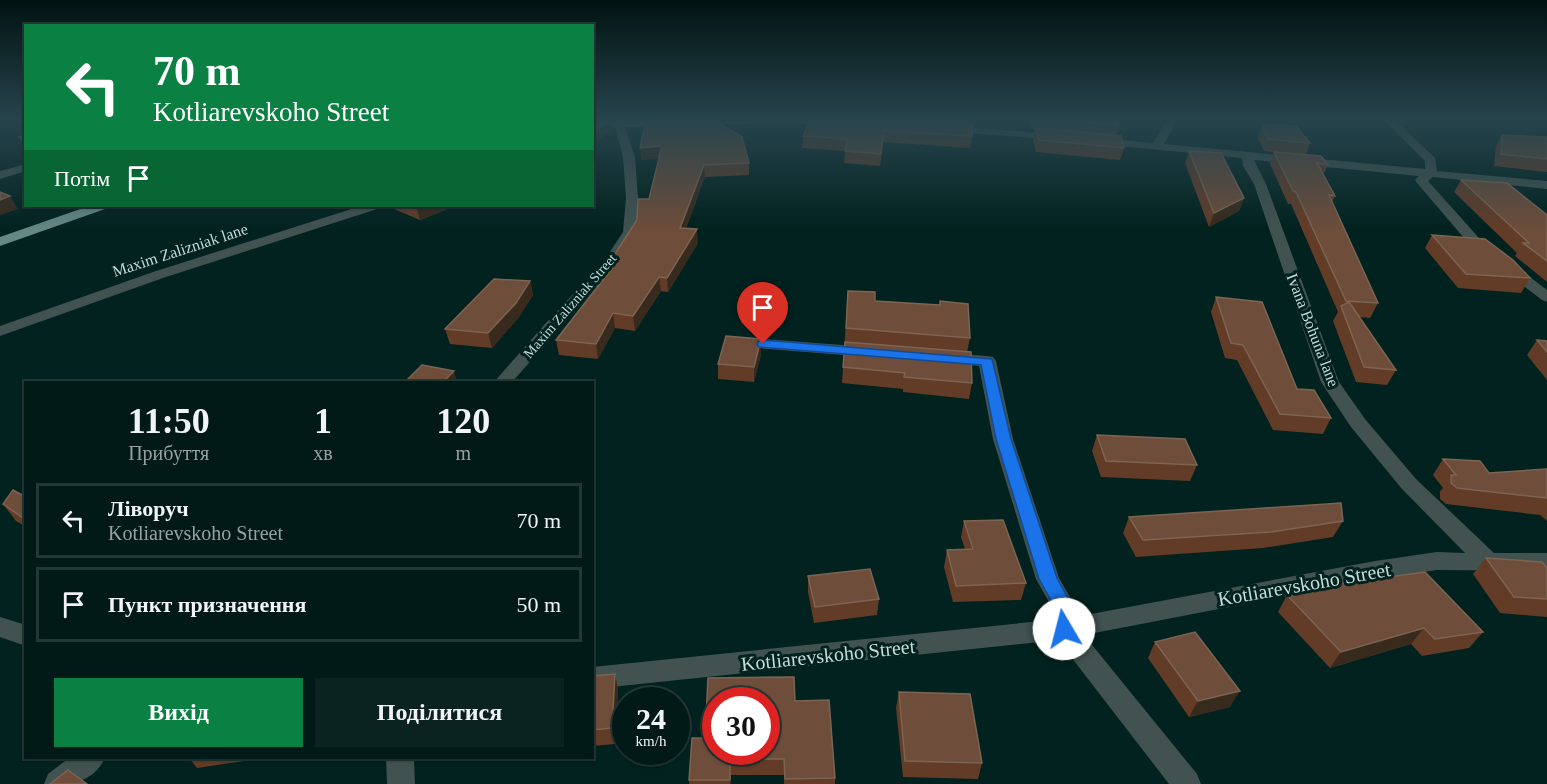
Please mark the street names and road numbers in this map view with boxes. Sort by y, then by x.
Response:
street label: Maxim Zalizniak lane [110,220,250,280]
street label: Maxim Zalizniak Street [521,251,619,361]
street label: Ivana Bohuna lane [1284,271,1342,389]
street label: Kotliarevskoho Street [1216,558,1392,610]
street label: Kotliarevskoho Street [740,635,917,675]

